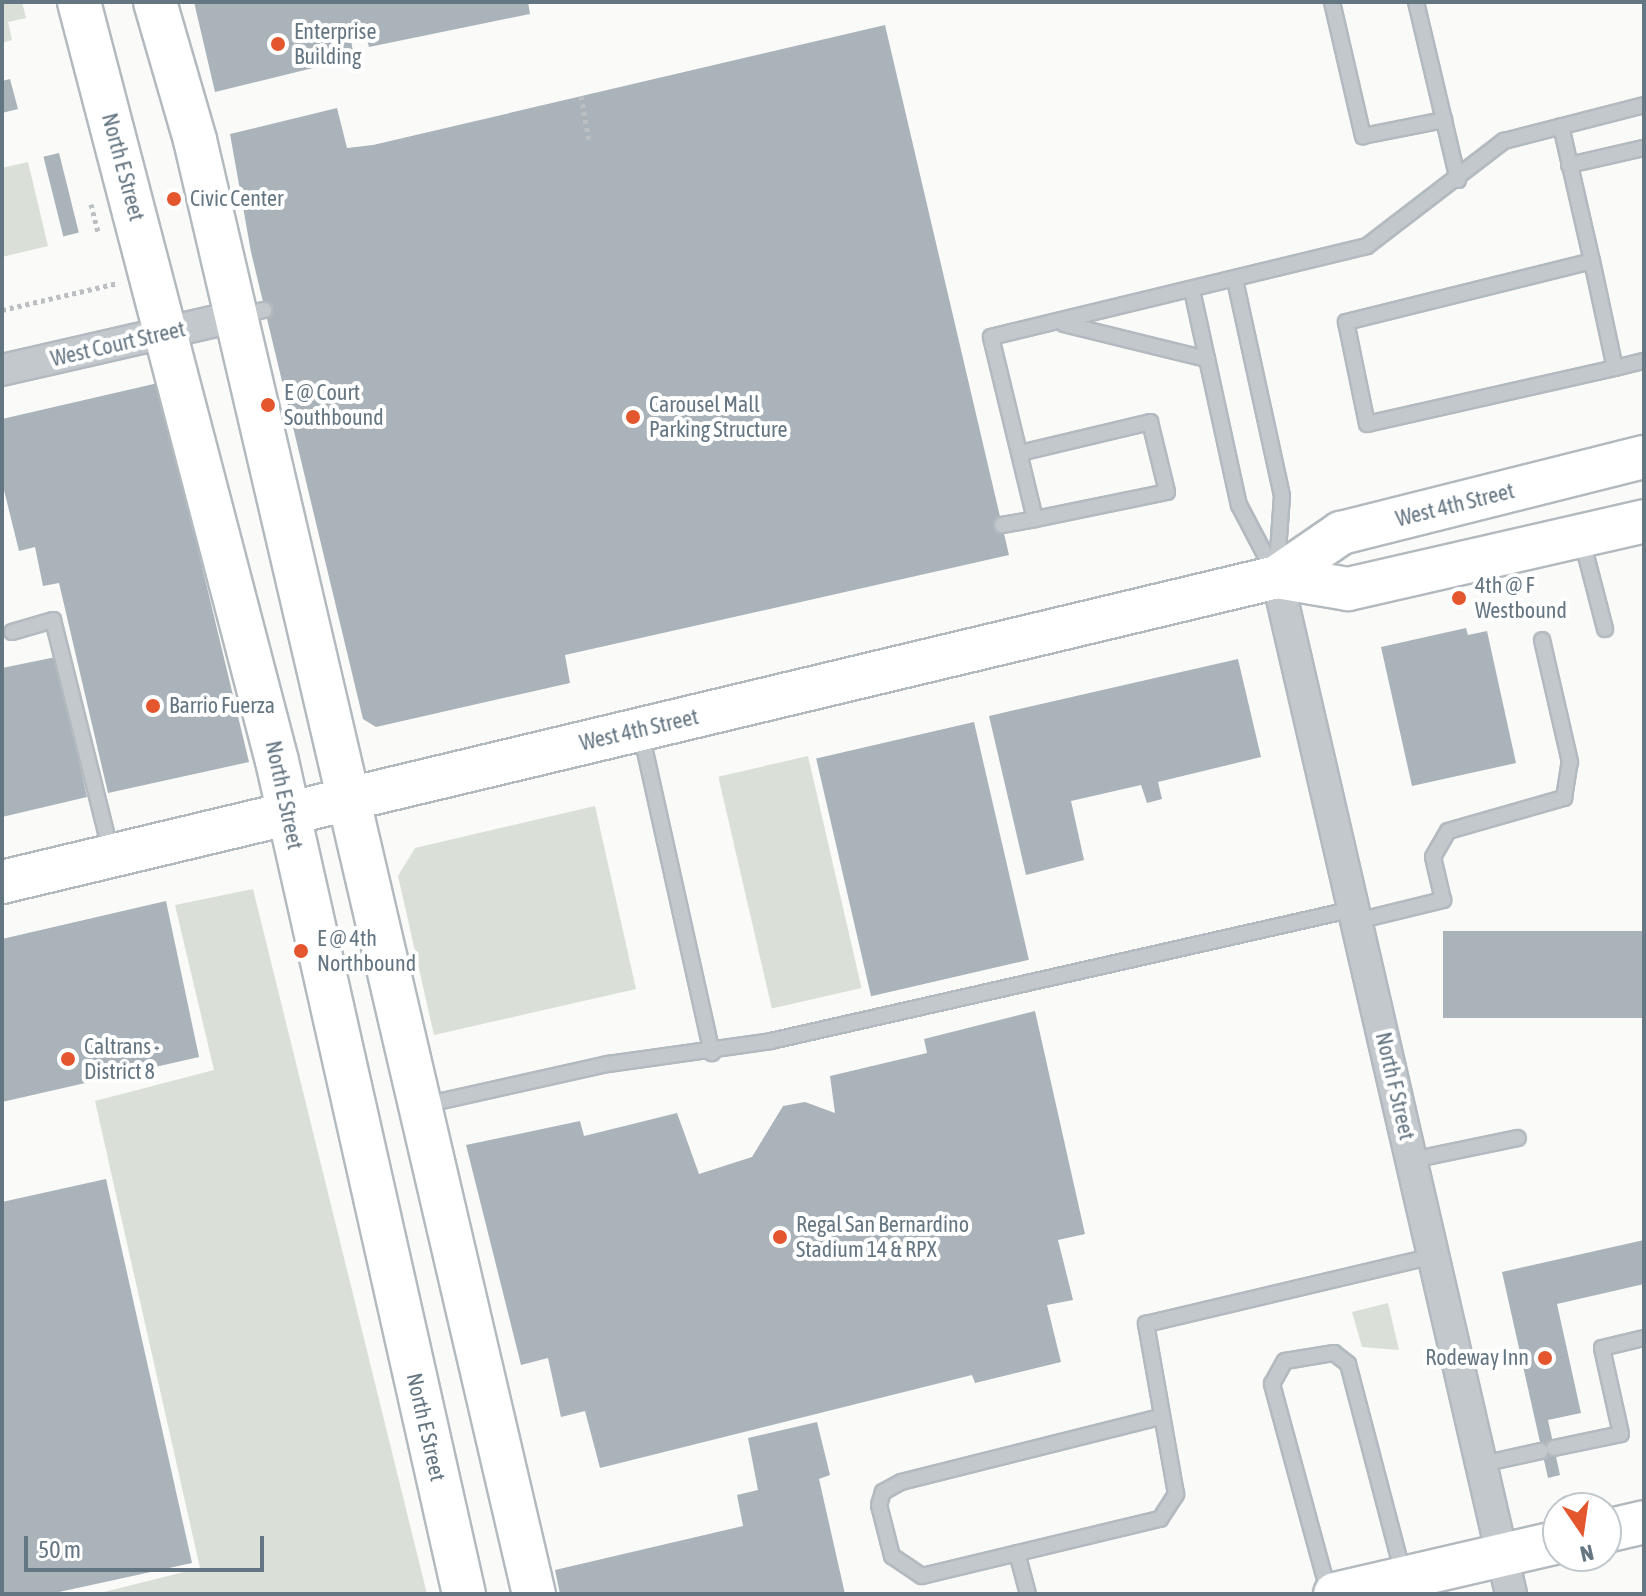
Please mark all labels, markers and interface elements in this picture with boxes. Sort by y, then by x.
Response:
place label: Enterprise Building [294,18,376,70]
marker: Enterprise Building [269,35,287,53]
street label: North E Street [96,110,150,224]
place label: Civic Center [190,186,283,212]
marker: Civic Center [165,190,183,208]
street label: West Court Street [48,316,188,372]
place label: E @ Court Southbound [284,379,384,430]
place label: Carousel Mall Parking Structure [649,391,788,442]
marker: E @ Court Southbound [259,396,277,414]
marker: Carousel Mall Parking Structure [624,408,642,426]
street label: West 4th Street [1393,478,1517,532]
place label: 4th @ F Westbound [1475,572,1567,624]
marker: 4th @ F Westbound [1450,589,1468,607]
place label: Barrio Fuerza [169,693,275,719]
marker: Barrio Fuerza [144,697,162,715]
street label: West 4th Street [577,704,701,756]
street label: North E Street [260,738,308,852]
place label: E @ 4th Northbound [317,925,416,976]
marker: E @ 4th Northbound [292,942,310,960]
street label: North F Street [1370,1030,1420,1142]
place label: Caltrans - District 8 [84,1033,160,1084]
marker: Caltrans - District 8 [59,1050,77,1068]
place label: Regal San Bernardino Stadium 14 & RPX [796,1211,969,1262]
marker: Regal San Bernardino Stadium 14 & RPX [771,1228,789,1246]
place label: Rodeway Inn [1425,1345,1529,1371]
marker: Rodeway Inn [1536,1349,1554,1367]
street label: North E Street [401,1370,451,1484]
north arrow [1542,1492,1622,1572]
scale bar [28,1520,268,1570]
text: 50 m [38,1536,81,1563]
text: N [1578,1539,1596,1568]

